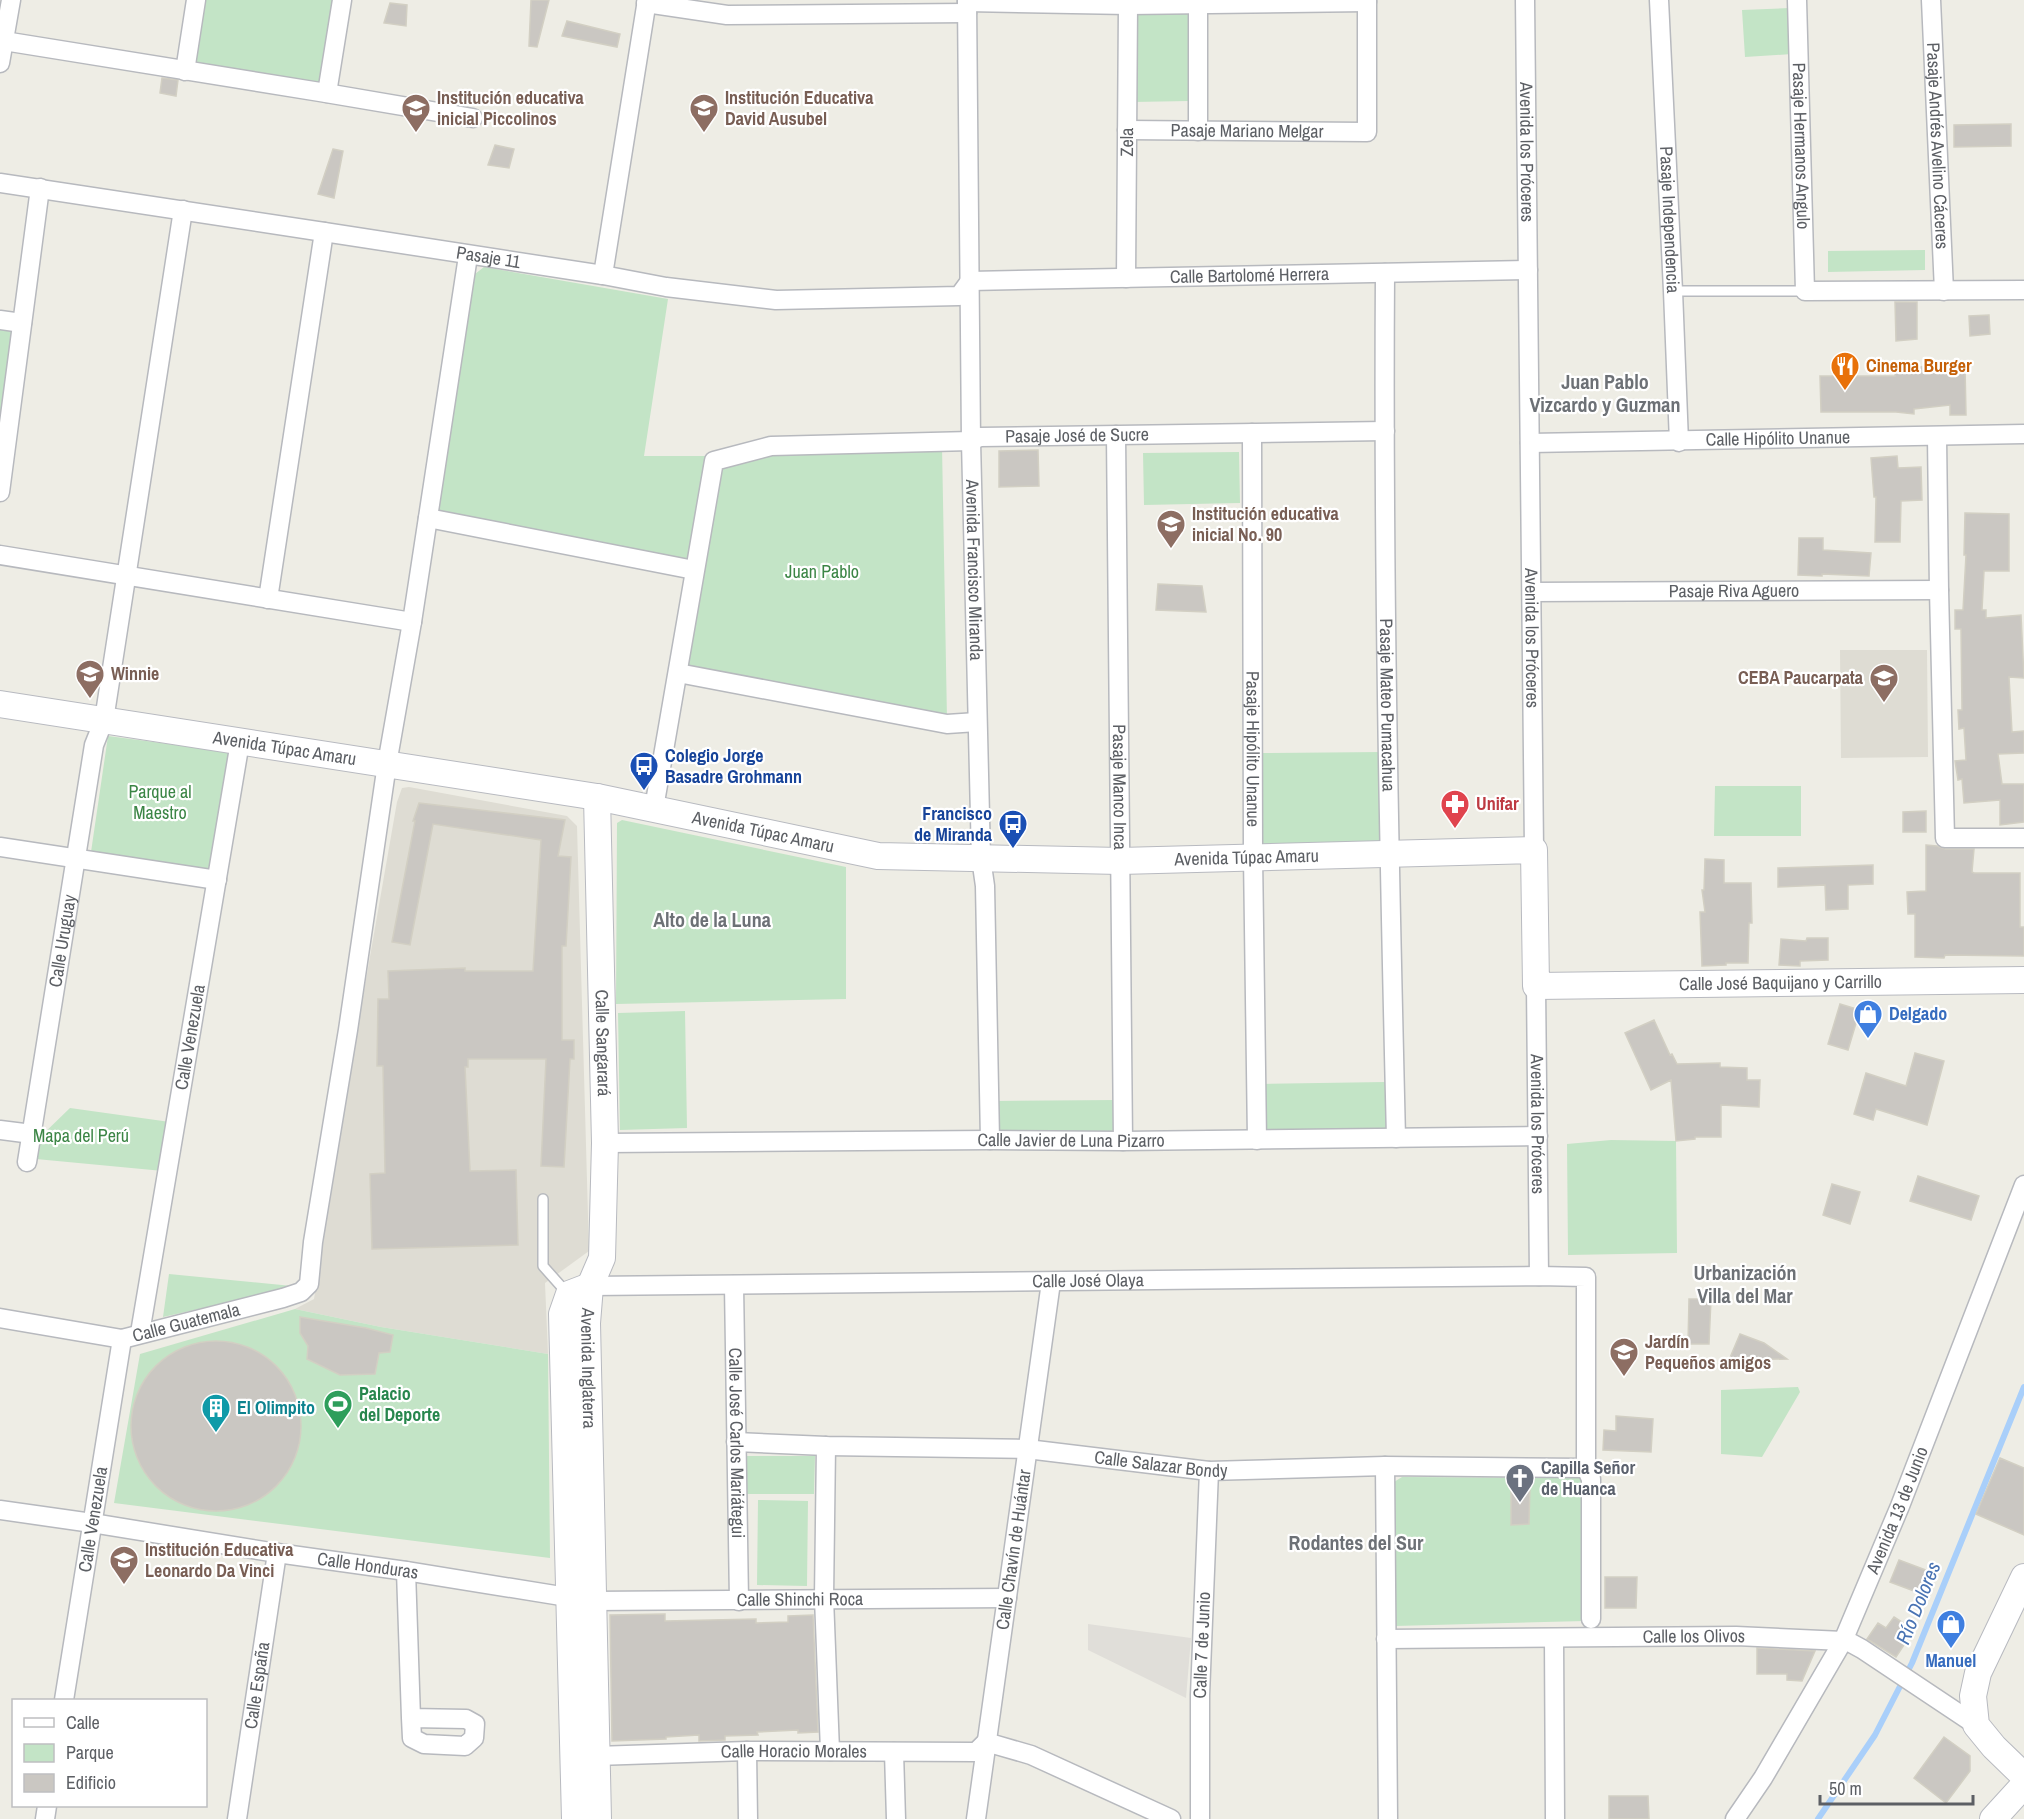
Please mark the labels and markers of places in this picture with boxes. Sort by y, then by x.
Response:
place label: Institución educativa inicial Piccolinos [437,85,585,131]
place label: Institución Educativa David Ausubel [725,85,874,131]
school or university icon: Institución educativa inicial Piccolinos [400,92,432,134]
school or university icon: Institución Educativa David Ausubel [688,92,720,134]
restaurant icon: Cinema Burger [1829,350,1861,392]
place label: Cinema Burger [1866,353,1972,378]
place label: Institución educativa inicial No. 90 [1192,501,1340,547]
school or university icon: Institución educativa inicial No. 90 [1155,508,1187,550]
school or university icon: Winnie [74,658,106,700]
place label: Winnie [111,661,159,686]
school or university icon: CEBA Paucarpata [1868,662,1900,704]
place label: CEBA Paucarpata [1738,665,1864,690]
place label: Colegio Jorge Basadre Grohmann [665,743,802,789]
bus stop icon: Colegio Jorge Basadre Grohmann [628,750,660,792]
pharmacy icon: Unifar [1439,788,1471,830]
place label: Unifar [1476,791,1519,816]
place label: Francisco de Miranda [914,801,993,847]
bus stop icon: Francisco de Miranda [997,808,1029,850]
shop icon: Delgado [1852,998,1884,1040]
place label: Delgado [1889,1001,1947,1026]
place label: Jardín Pequeños amigos [1645,1329,1771,1375]
school or university icon: Jardín Pequeños amigos [1608,1336,1640,1378]
place label: Palacio del Deporte [359,1381,440,1427]
sports icon: Palacio del Deporte [322,1388,354,1430]
building icon: El Olimpito [200,1392,232,1434]
place label: El Olimpito [237,1395,315,1420]
place label: Capilla Señor de Huanca [1541,1455,1636,1501]
church icon: Capilla Señor de Huanca [1504,1462,1536,1504]
place label: Institución Educativa Leonardo Da Vinci [145,1537,294,1583]
school or university icon: Institución Educativa Leonardo Da Vinci [108,1544,140,1586]
shop icon: Manuel [1935,1608,1967,1650]
place label: Manuel [1926,1648,1976,1673]

